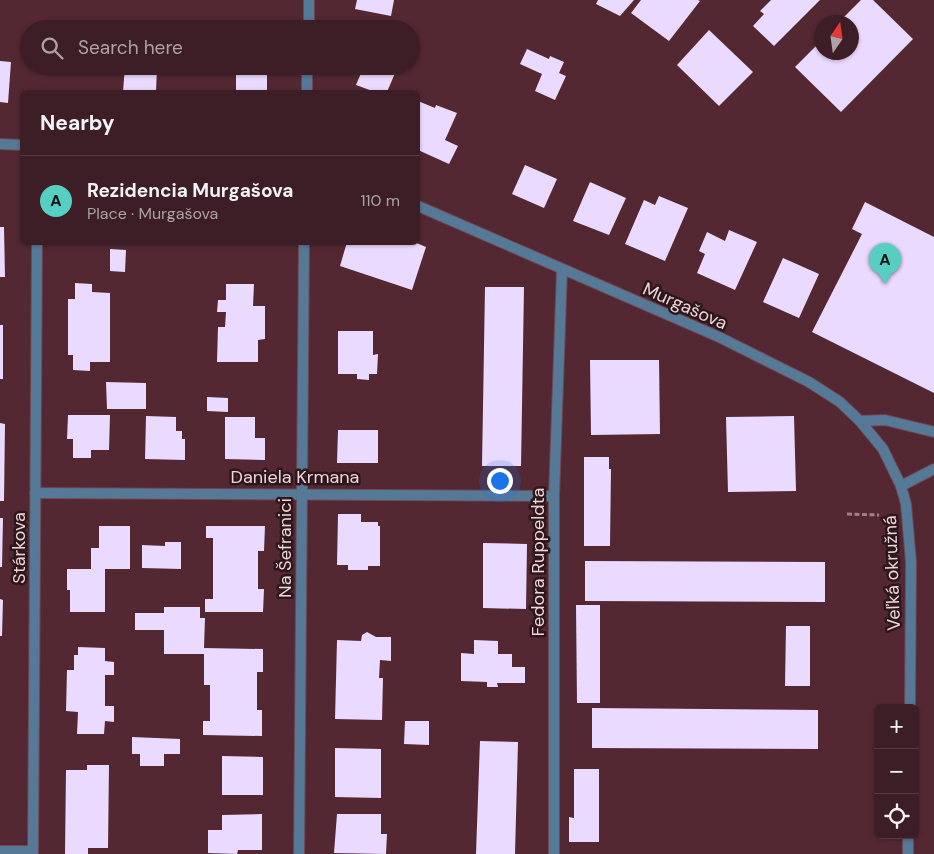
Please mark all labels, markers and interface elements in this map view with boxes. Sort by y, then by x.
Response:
north arrow [814,15,859,60]
search box [20,20,420,75]
icon: search [38,34,66,62]
text: Search here [78,35,183,60]
text: Nearby [40,109,114,137]
text: Rezidencia Murgašova [87,178,293,203]
text: A [50,190,62,211]
text: 110 m [361,190,400,211]
text: Place · Murgašova [87,203,218,224]
pin: A [869,243,901,284]
street label: Murgašova [639,277,731,335]
street label: Daniela Krmana [231,465,359,489]
your location [487,468,513,494]
street label: Fedora Ruppeldta [526,488,550,636]
street label: Na Šefranici [273,498,297,598]
street label: Stárkova [7,512,31,584]
street label: Veľká okružná [878,515,906,631]
map controls [874,704,919,839]
button: + [874,704,919,749]
button: − [874,749,919,794]
button: locate [874,794,919,839]

